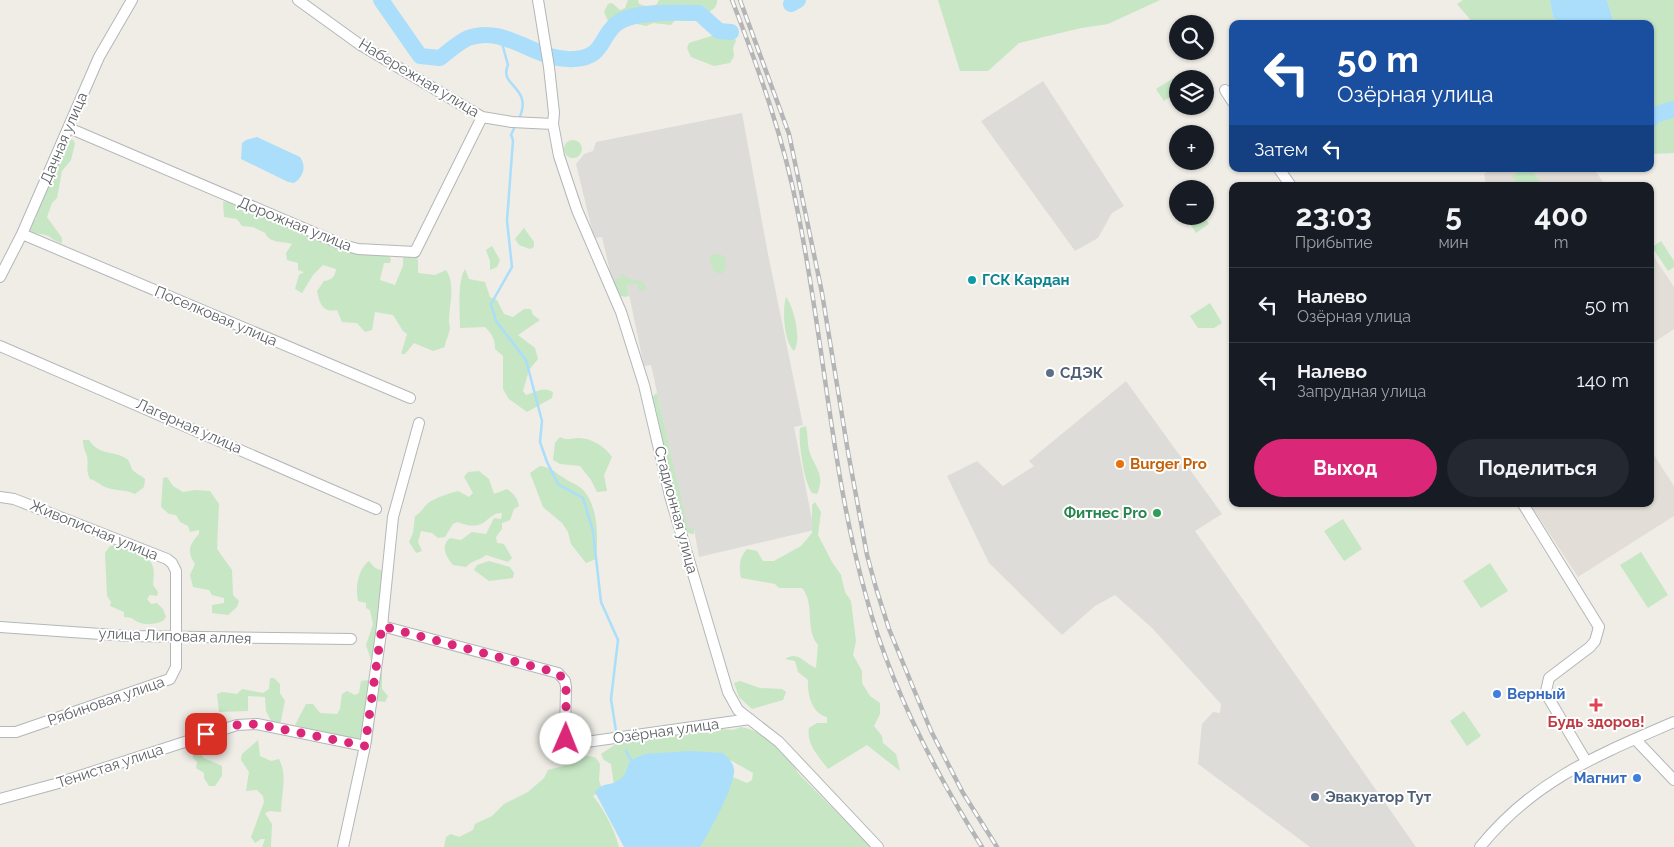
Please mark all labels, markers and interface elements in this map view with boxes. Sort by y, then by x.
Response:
map controls [1169,15,1214,225]
button: search [1169,15,1214,60]
street label: Набережная улица [355,35,483,121]
text: 50 m [1337,39,1419,80]
icon: left [1254,40,1319,105]
button: layers [1169,70,1214,115]
text: Озёрная улица [1337,81,1494,107]
street label: Дачная улица [37,90,91,186]
button: + [1169,125,1214,170]
icon: left [1318,135,1346,163]
text: Затем [1254,138,1308,160]
button: − [1169,180,1214,225]
street label: Дорожная улица [236,193,354,255]
text: 23:03 [1296,198,1372,233]
text: 5 [1445,198,1462,233]
text: 400 [1534,198,1588,233]
text: Прибытие [1295,233,1373,252]
text: мин [1438,233,1468,252]
text: m [1554,233,1569,252]
place label: ГСК Кардан [982,271,1070,289]
marker: ГСК Кардан [966,274,978,286]
street label: Поселковая улица [152,282,280,350]
text: Налево [1297,285,1367,307]
icon: left [1254,291,1282,319]
text: 50 m [1585,294,1629,316]
text: Озёрная улица [1297,307,1411,326]
text: Налево [1297,360,1367,382]
place label: СДЭК [1060,364,1104,382]
icon: left [1254,366,1282,394]
marker: СДЭК [1044,367,1056,379]
text: 140 m [1577,369,1629,391]
text: Запрудная улица [1297,382,1426,401]
street label: Лагерная улица [133,395,245,457]
button: Выход [1254,439,1437,497]
button: Поделиться [1447,439,1629,497]
street label: Стадионная улица [650,444,702,576]
place label: Burger Pro [1130,455,1207,473]
marker: Burger Pro [1114,458,1126,470]
street label: Живописная улица [27,496,161,564]
place label: Фитнес Pro [1064,504,1147,522]
marker: Фитнес Pro [1151,507,1163,519]
street label: улица Липовая аллея [98,624,252,648]
street label: Рябиновая улица [45,673,167,729]
place label: Верный [1507,685,1565,703]
marker: Верный [1491,688,1503,700]
marker: Будь здоров! [1590,699,1602,711]
position arrow [539,712,591,764]
pin [185,713,227,755]
place label: Будь здоров! [1547,713,1645,731]
street label: Озёрная улица [612,715,720,747]
icon: arrive [192,720,220,748]
street label: Тенистая улица [54,740,166,792]
place label: Магнит [1573,769,1628,787]
marker: Магнит [1631,772,1643,784]
place label: Эвакуатор Тут [1325,788,1432,806]
marker: Эвакуатор Тут [1309,791,1321,803]

